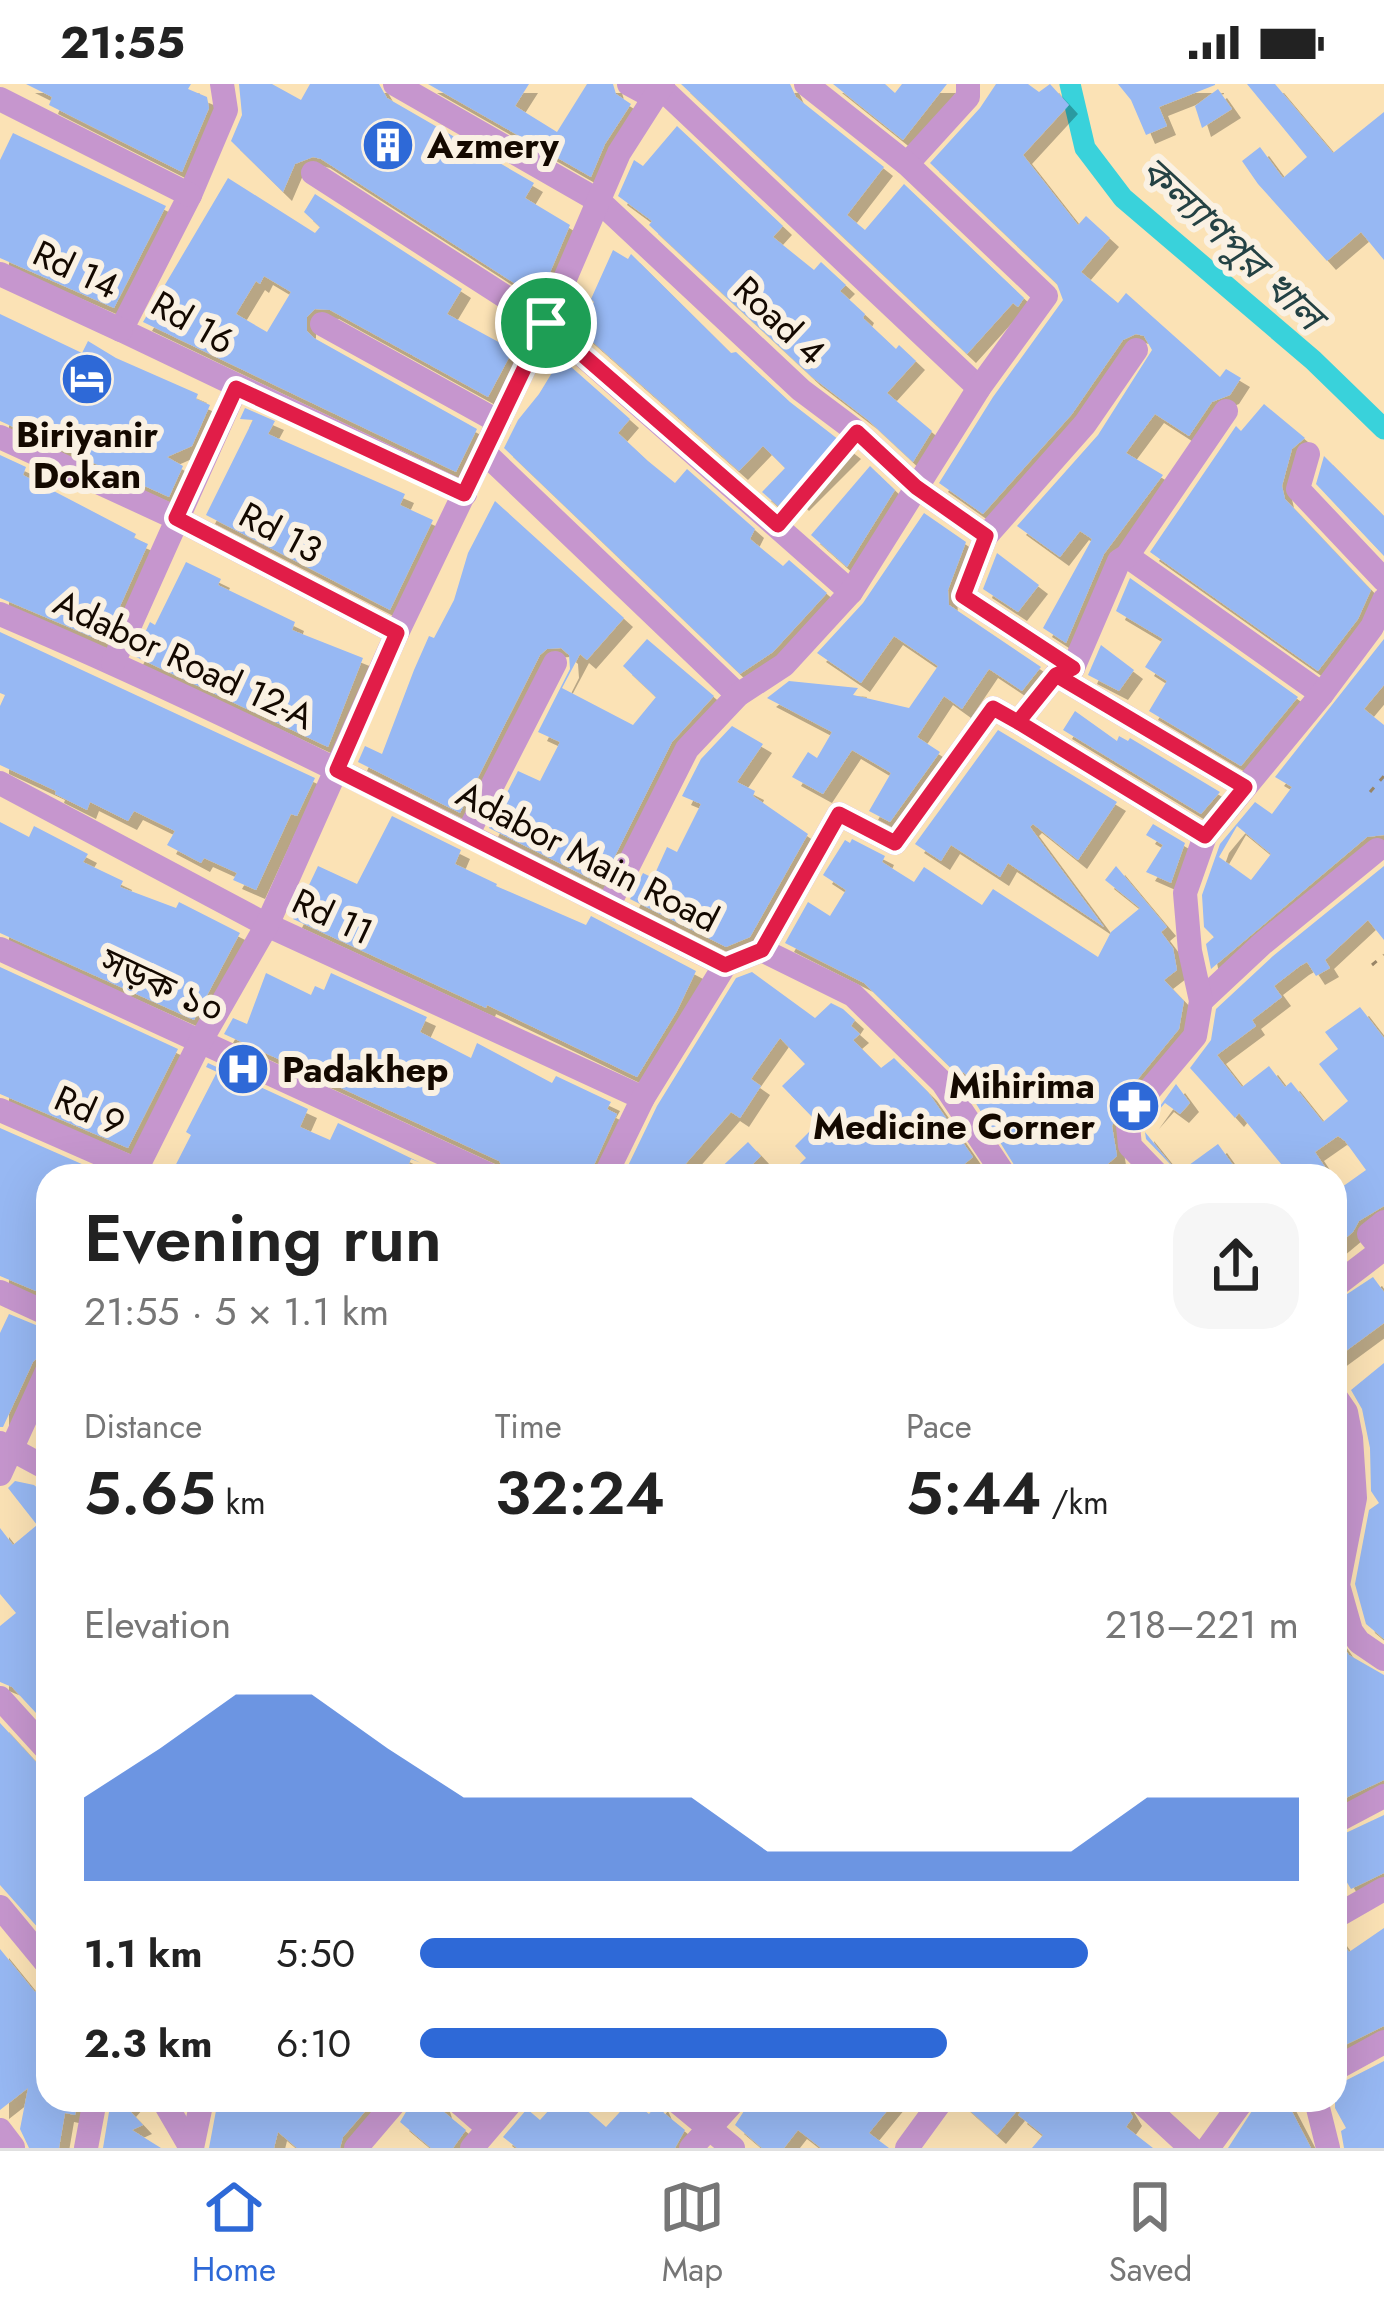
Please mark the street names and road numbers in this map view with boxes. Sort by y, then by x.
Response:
street label: Rd 14 [25,227,127,311]
street label: Road 4 [722,264,838,376]
street label: Rd 16 [142,277,244,367]
street label: Rd 13 [230,489,332,575]
street label: Adabor Road 12-A [45,576,323,742]
street label: Adabor Main Road [448,767,728,945]
street label: Rd 11 [284,875,382,957]
street label: সড়ক ১০ [92,933,233,1036]
street label: Rd 9 [46,1072,134,1148]

